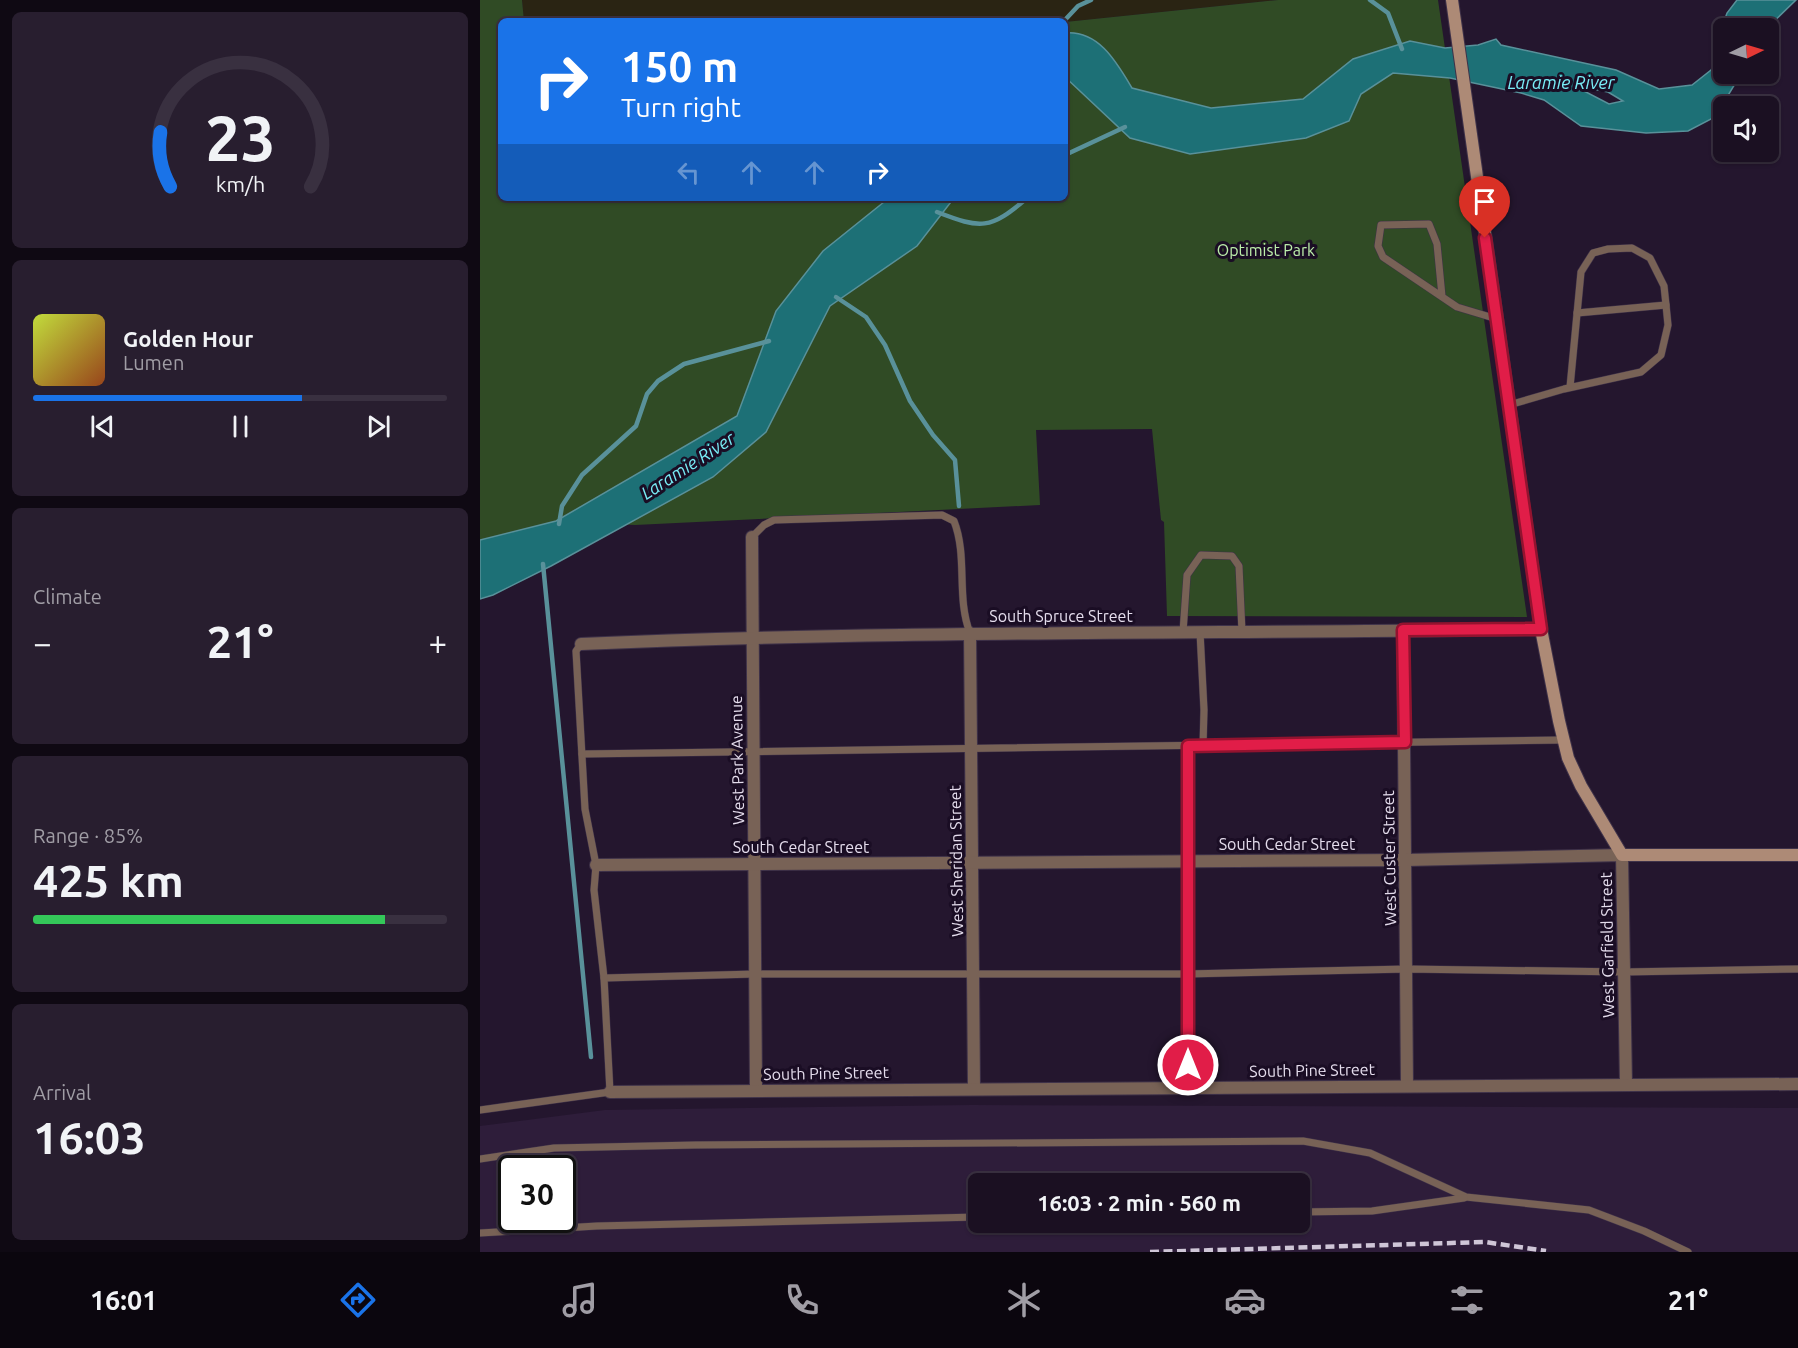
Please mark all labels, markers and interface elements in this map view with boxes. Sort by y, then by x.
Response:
north arrow [1713,18,1779,84]
map controls [1713,18,1779,162]
icon: right [522,42,600,120]
text: 150 m [621,43,738,90]
water label: Laramie River [1507,72,1616,92]
text: Turn right [621,92,741,122]
button: sound [1713,96,1779,162]
text: 23 [205,103,275,173]
icon: left [672,156,705,189]
icon: ahead [735,156,768,189]
icon: ahead [798,156,831,189]
icon: right [861,156,894,189]
text: km/h [215,172,265,196]
pin [1459,176,1510,238]
icon: arrive [1468,185,1501,218]
park label: Optimist Park [1217,241,1315,259]
text: Golden Hour [123,326,253,351]
text: Lumen [123,351,184,374]
icon: previous [86,410,119,443]
icon: pause [224,410,257,443]
icon: next [362,410,395,443]
water label: Laramie River [637,427,739,503]
text: Climate [33,585,102,608]
street label: South Spruce Street [989,607,1133,625]
text: 21° [207,616,273,667]
text: − [33,624,52,661]
text: + [428,624,447,661]
street label: West Park Avenue [727,695,747,825]
street label: West Sheridan Street [946,784,966,937]
street label: West Custer Street [1379,789,1399,926]
text: Range · 85% [33,824,143,847]
street label: South Cedar Street [1219,835,1356,853]
street label: South Cedar Street [733,838,870,856]
text: 425 km [33,855,184,906]
street label: West Garfield Street [1597,871,1617,1018]
position arrow [1156,1033,1220,1097]
street label: South Pine Street [1249,1060,1376,1080]
street label: South Pine Street [763,1063,890,1083]
text: Arrival [33,1081,91,1104]
text: 16:03 [33,1112,146,1163]
speed limit sign: 30 [498,1155,576,1233]
text: 16:03 · 2 min · 560 m [1037,1190,1241,1215]
icon: directions [337,1279,379,1321]
icon: music [559,1279,601,1321]
icon: phone [781,1279,823,1321]
icon: climate [1003,1279,1045,1321]
icon: car [1224,1279,1266,1321]
icon: filters [1446,1279,1488,1321]
text: 16:01 [90,1285,157,1315]
text: 21° [1668,1285,1708,1315]

